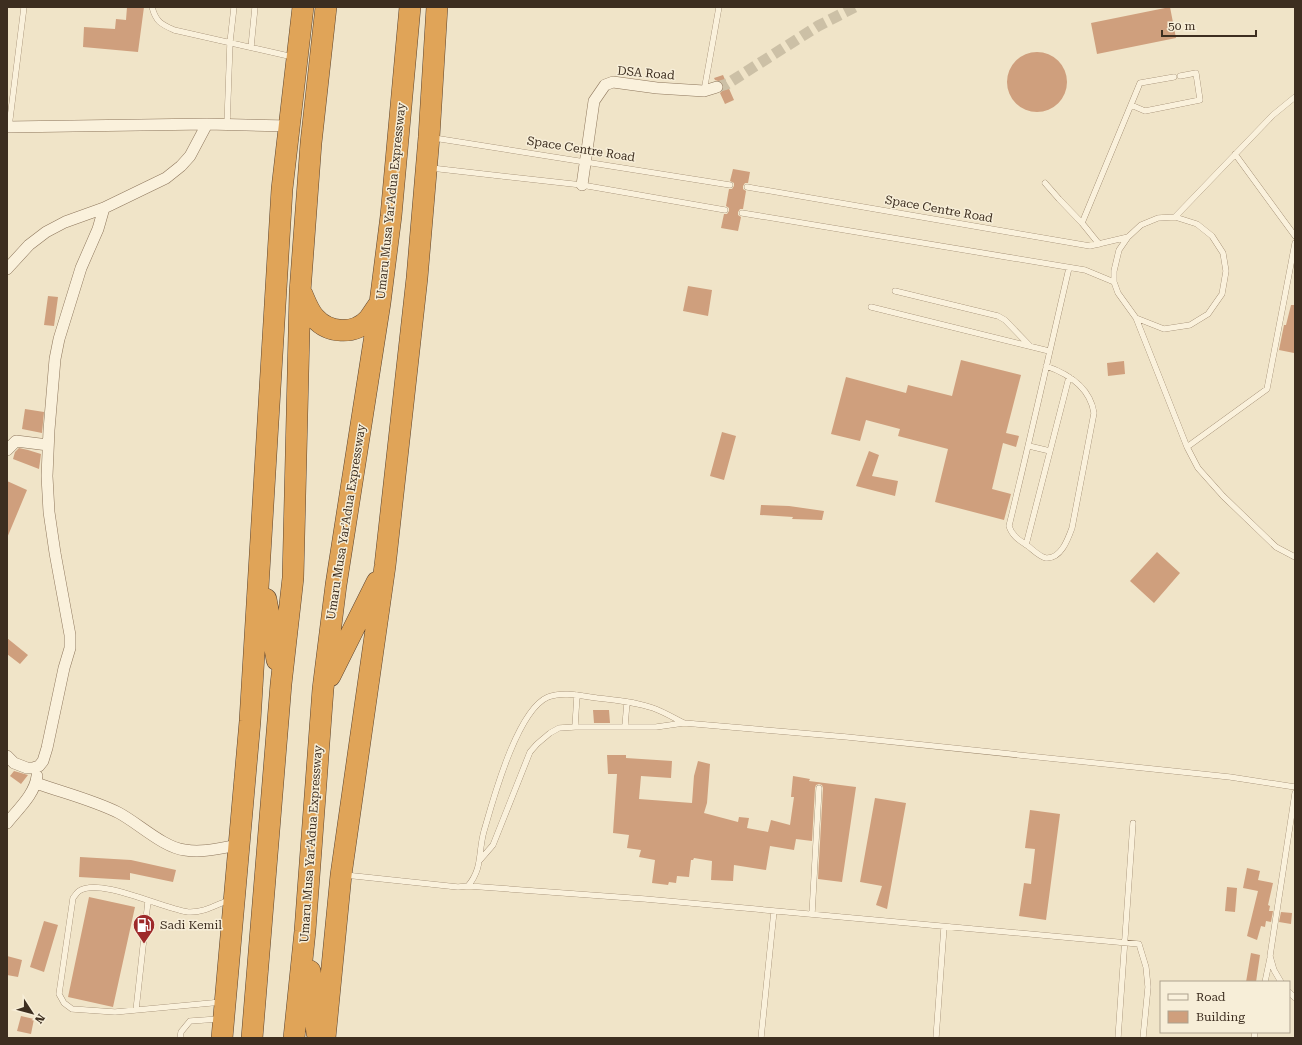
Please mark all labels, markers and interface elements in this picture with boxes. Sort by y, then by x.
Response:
scale bar [1162,12,1256,38]
text: 50 m [1168,19,1195,33]
street label: DSA Road [617,64,676,83]
street label: Umaru Musa Yar'Adua Expressway [374,101,408,300]
street label: Space Centre Road [526,134,636,165]
street label: Space Centre Road [884,193,994,225]
street label: Umaru Musa Yar'Adua Expressway [324,422,369,621]
street label: Umaru Musa Yar'Adua Expressway [297,744,325,943]
fuel station icon: Sadi Kemil [131,912,157,945]
place label: Sadi Kemil [160,918,222,932]
legend [1160,981,1290,1033]
text: Road [1196,990,1226,1004]
north arrow [12,993,52,1033]
text: Building [1196,1010,1245,1024]
text: N [32,1011,47,1026]

